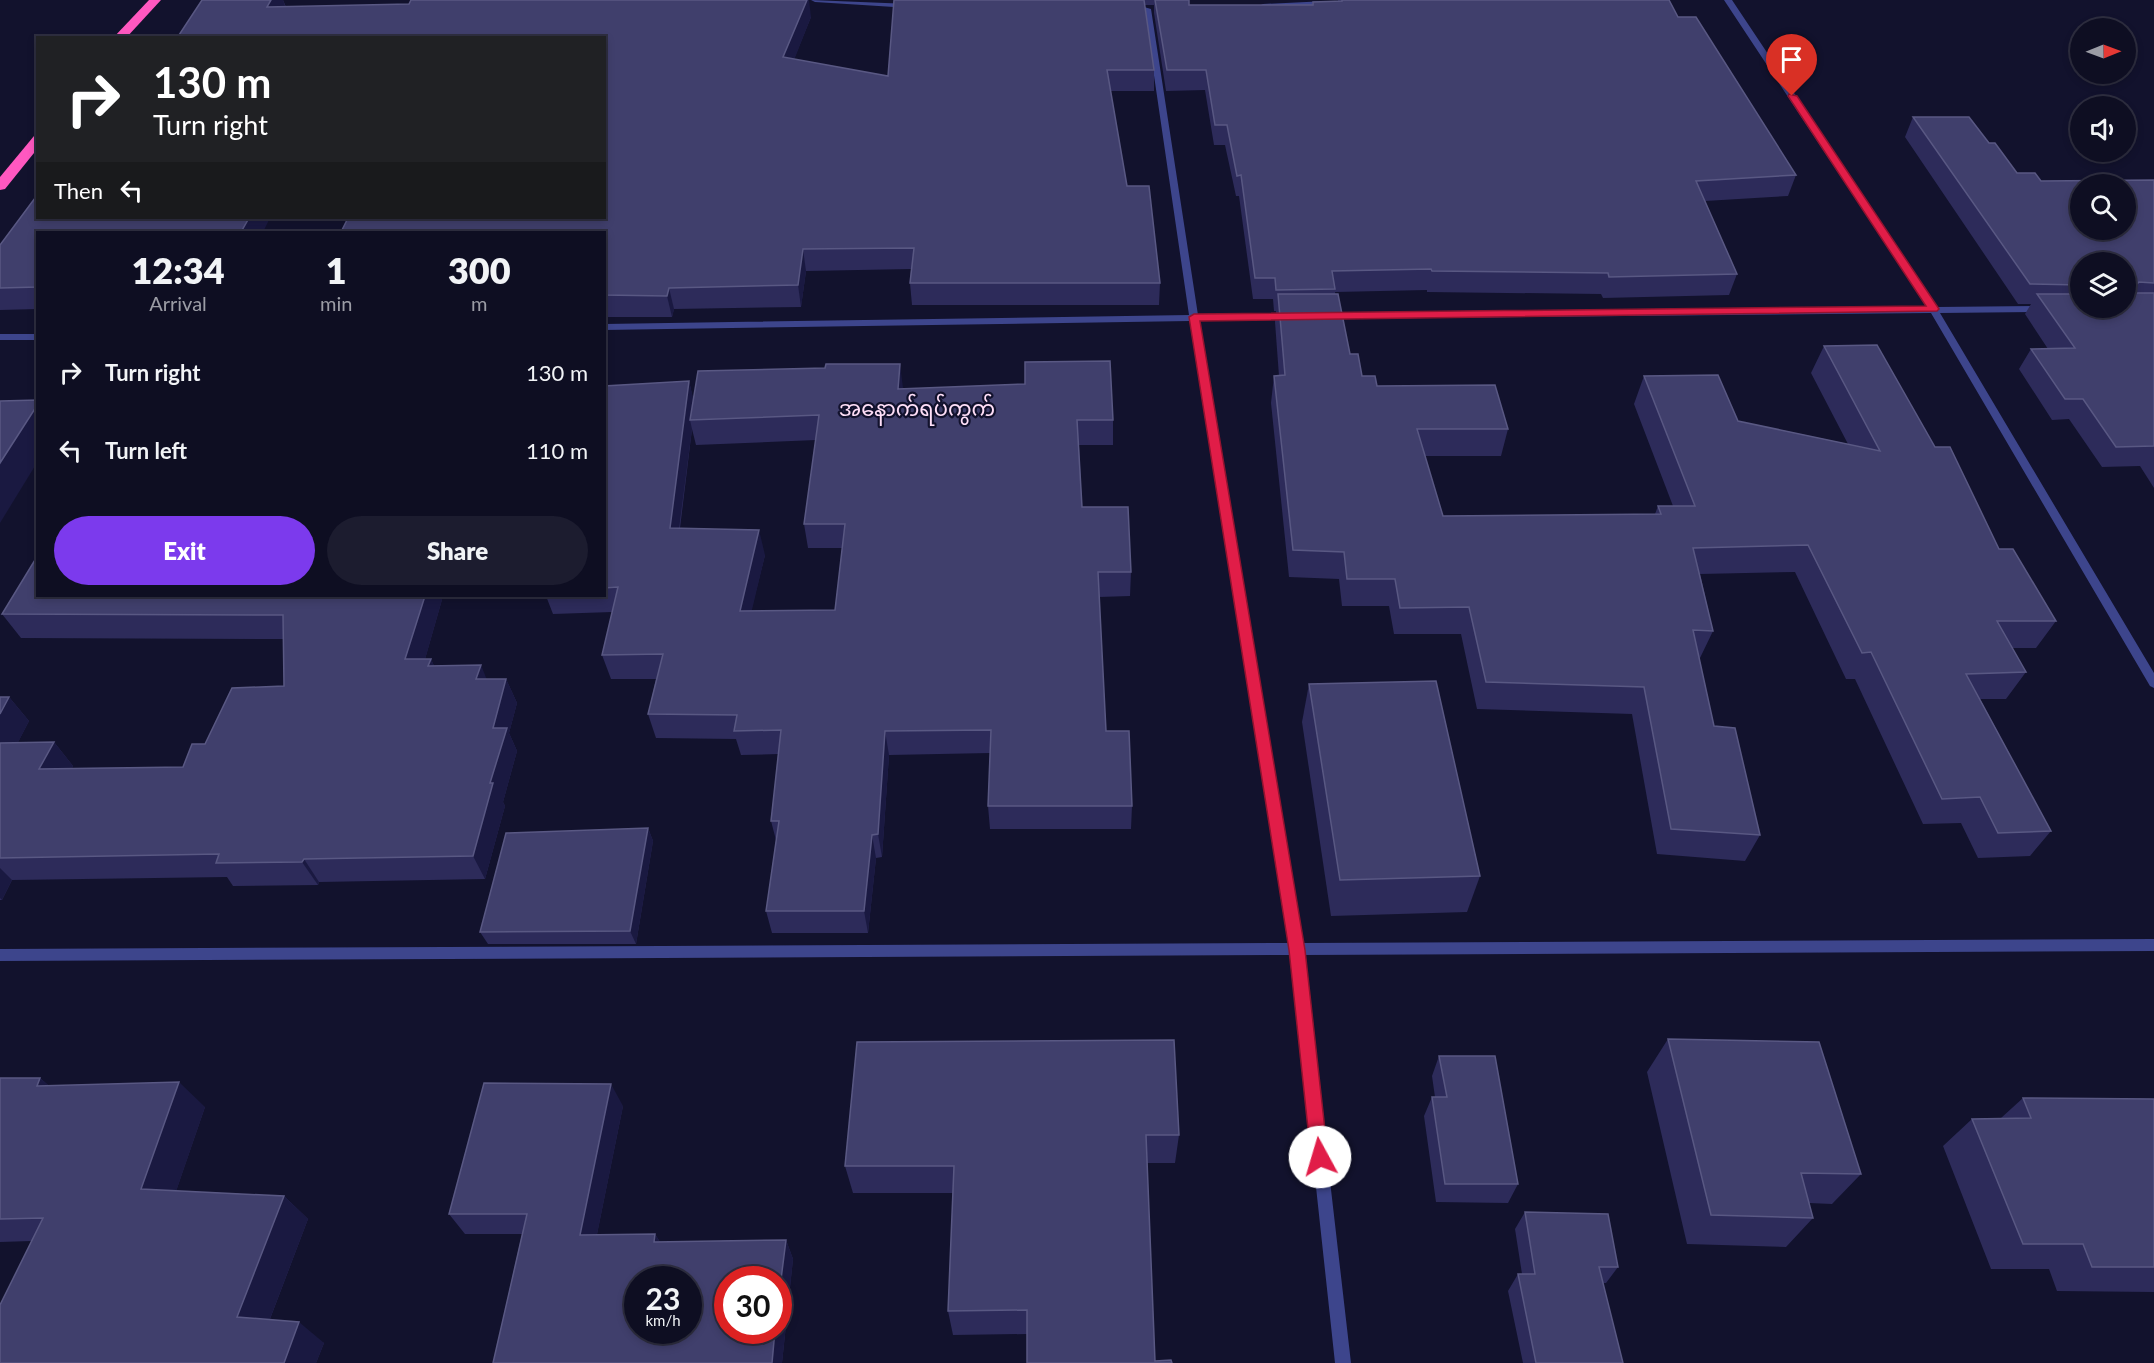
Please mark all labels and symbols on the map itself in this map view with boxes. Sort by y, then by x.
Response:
north arrow [2070,18,2136,84]
pin [1766,34,1817,96]
district label: အနောက်ရပ်ကွက် [839,393,995,426]
position arrow [1288,1125,1352,1189]
speed limit sign: 30 [714,1266,792,1344]

